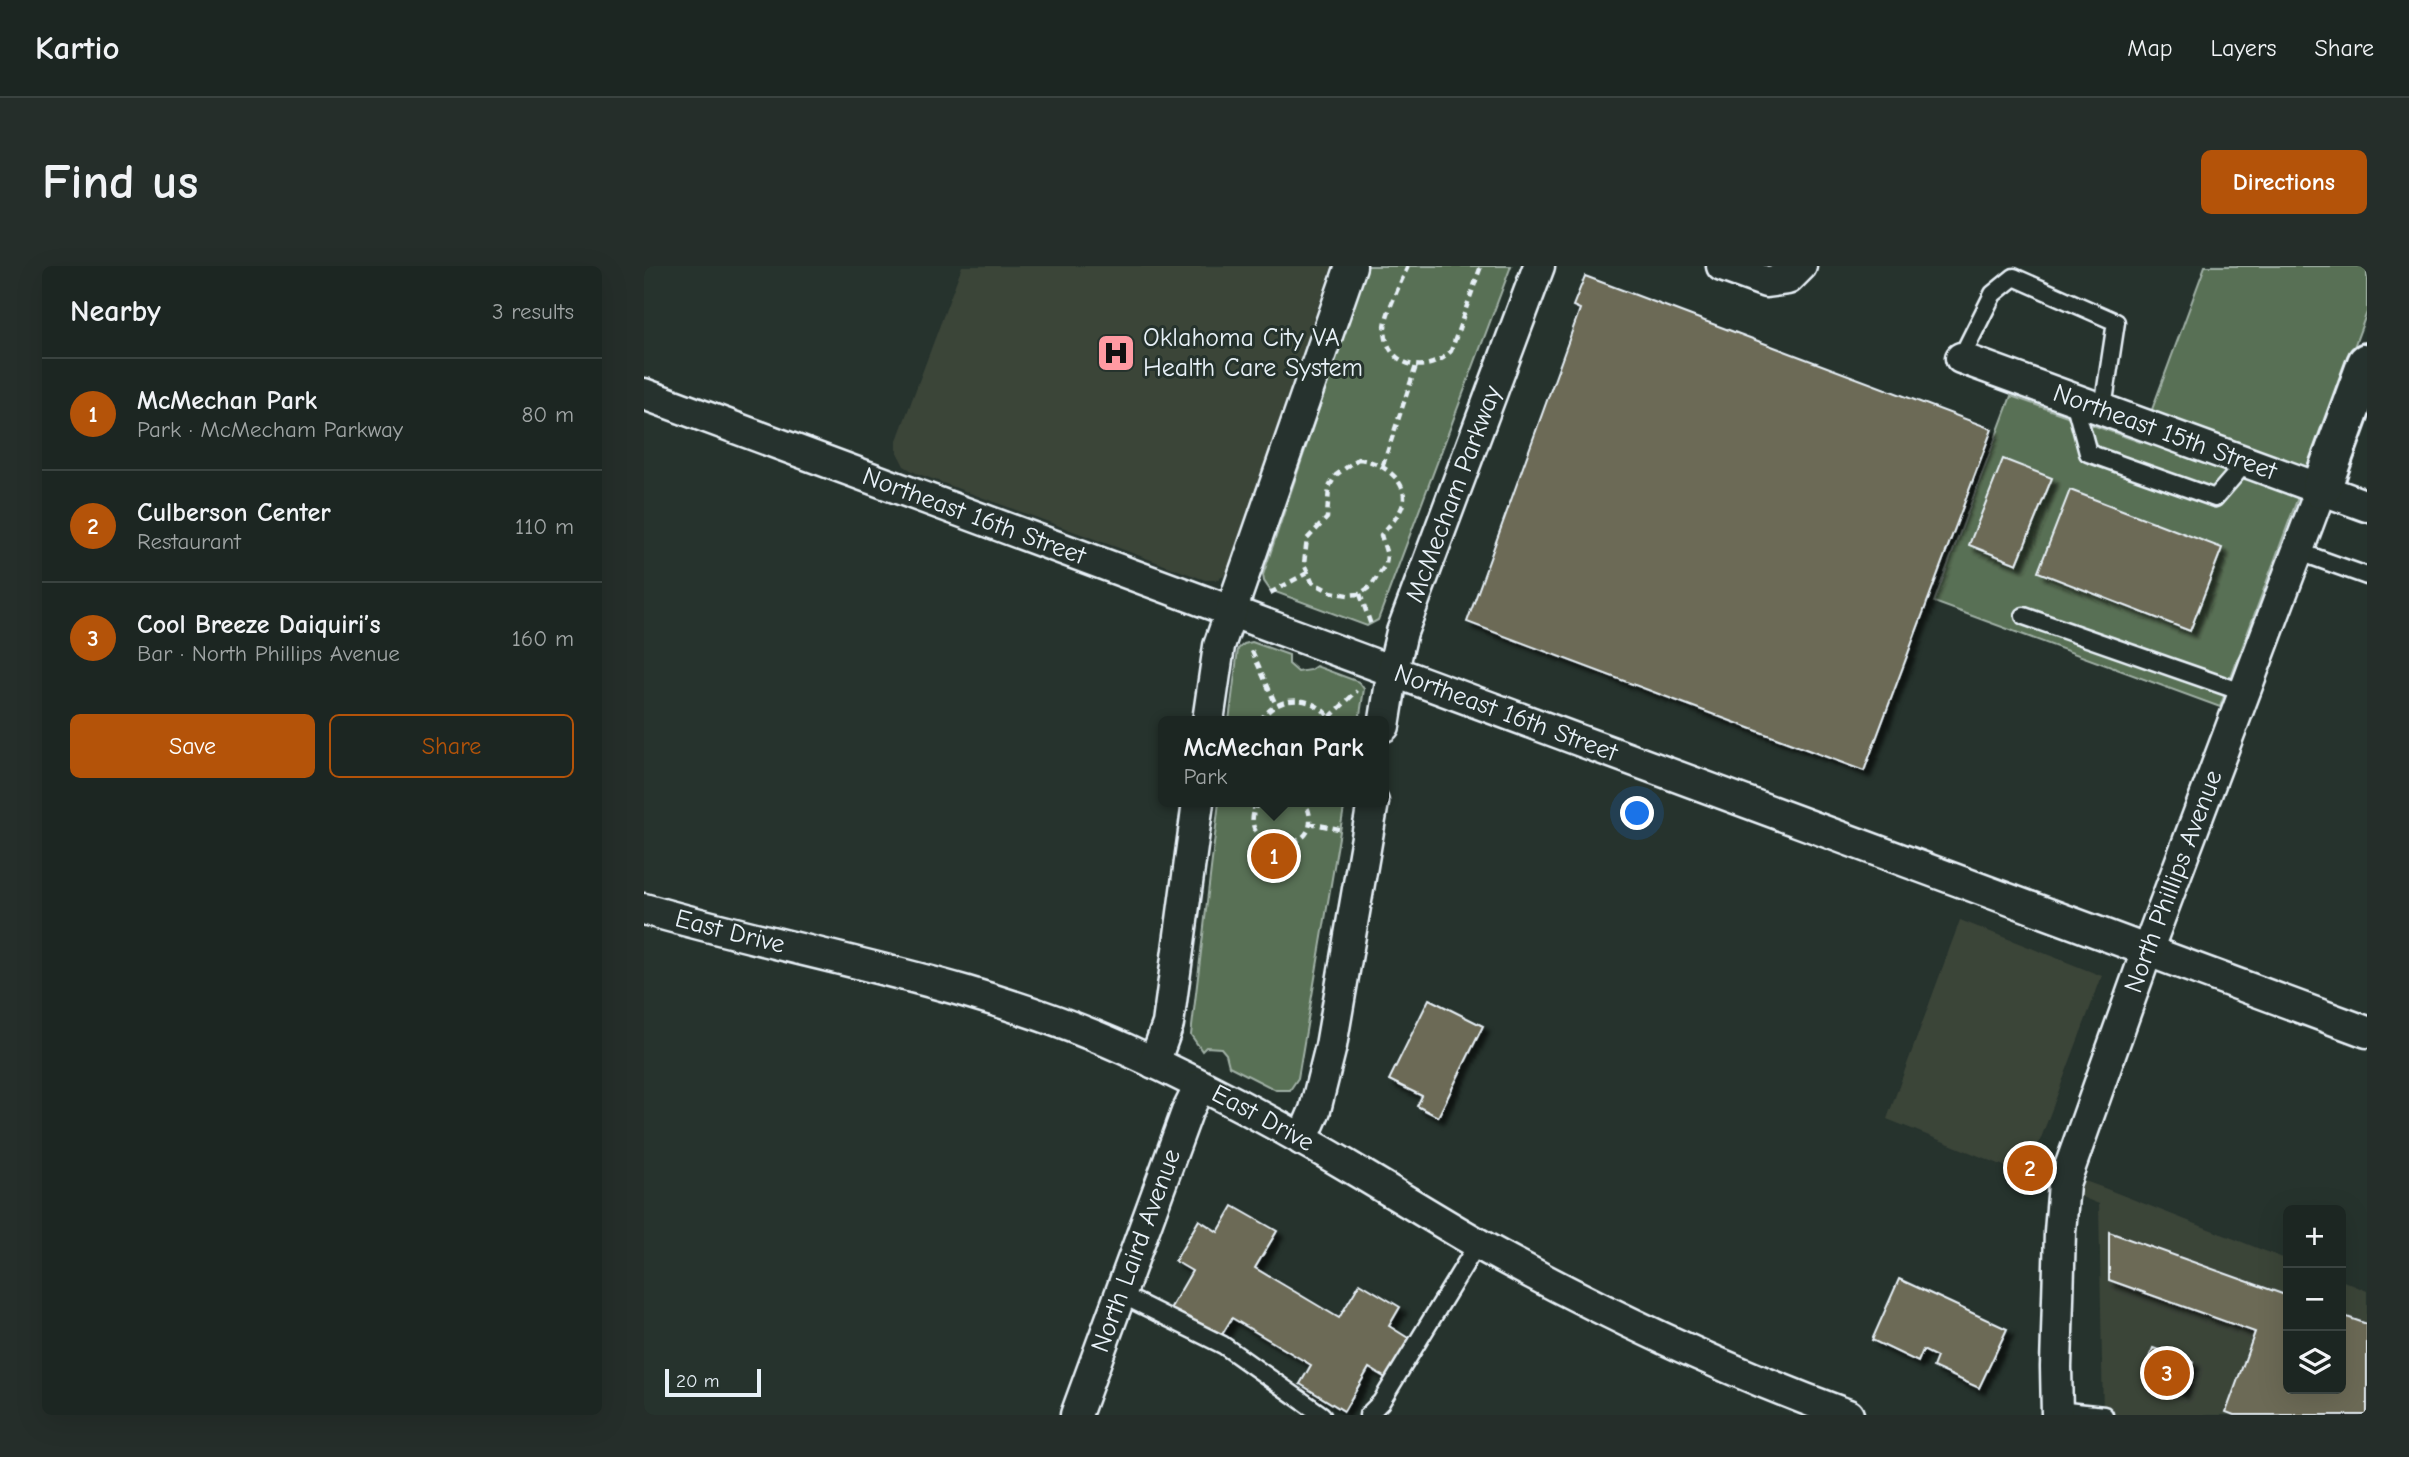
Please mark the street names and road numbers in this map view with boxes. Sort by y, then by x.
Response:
street label: Northeast 15th Street [2049,378,2282,487]
street label: McMecham Parkway [1399,381,1508,607]
street label: Northeast 16th Street [858,461,1091,572]
street label: Northeast 16th Street [1390,658,1623,769]
street label: North Phillips Avenue [2118,766,2229,997]
street label: East Drive [672,903,788,960]
street label: East Drive [1207,1078,1320,1158]
street label: North Laird Avenue [1085,1145,1187,1356]

